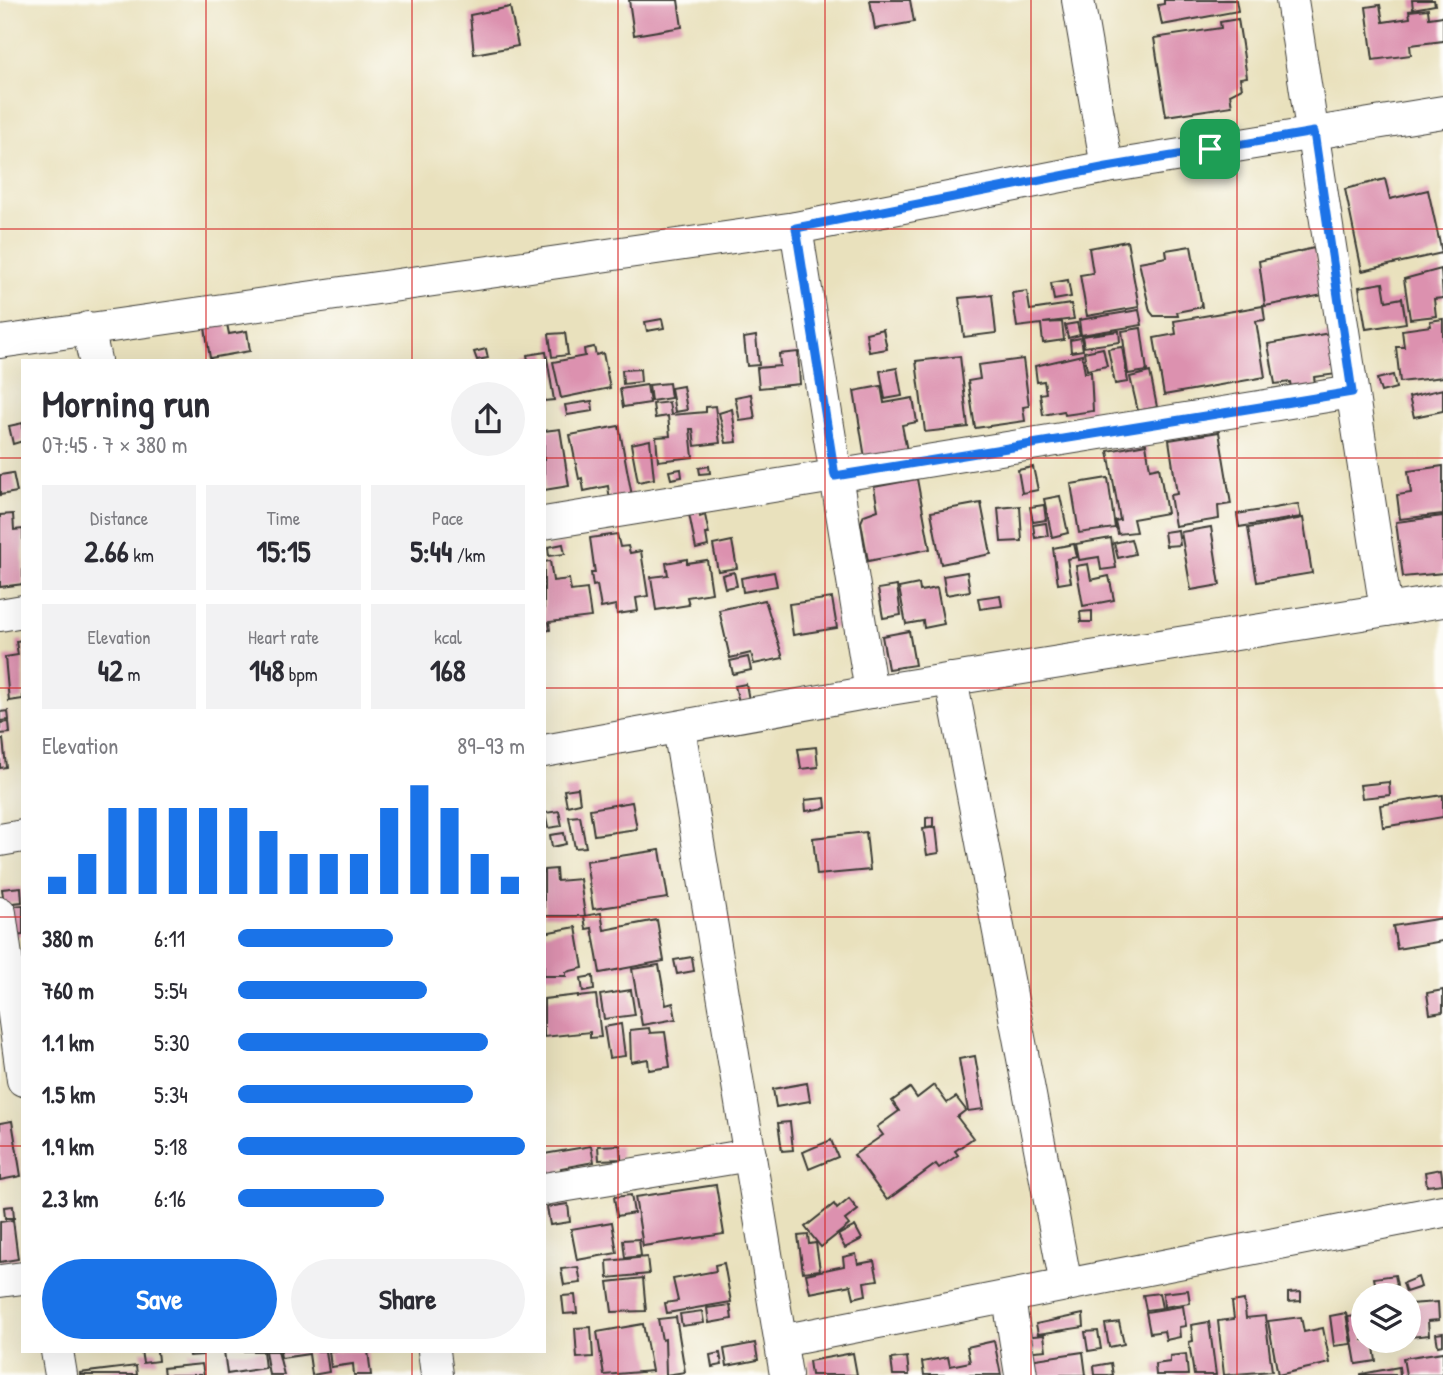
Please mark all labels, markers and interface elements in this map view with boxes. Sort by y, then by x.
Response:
pin [1180,119,1240,179]
icon: arrive [1191,130,1229,168]
text: Morning run [42,377,210,429]
button: share [451,382,525,456]
text: 07:45 · 7 × 380 m [42,429,187,460]
text: Distance [90,505,148,531]
text: Time [267,505,300,531]
text: Pace [432,505,464,531]
text: 2.66 [84,531,129,571]
text: 15:15 [256,531,311,571]
text: 5:44 [410,531,452,571]
text: km [129,542,154,568]
text: /km [452,542,486,568]
text: Elevation [88,624,151,650]
text: Heart rate [248,624,319,650]
text: kcal [434,624,462,650]
text: 42 [98,650,123,690]
text: 148 [249,650,284,690]
text: 168 [430,650,466,690]
text: m [123,661,140,687]
text: bpm [284,661,318,687]
text: Elevation [42,730,118,761]
text: 89–93 m [457,730,525,761]
text: 380 m [42,923,94,954]
text: 6:11 [154,923,185,954]
text: 760 m [42,975,94,1006]
text: 5:54 [154,975,187,1006]
text: 1.1 km [42,1027,94,1058]
text: 5:30 [154,1027,190,1058]
text: 1.5 km [42,1079,95,1110]
text: 5:34 [154,1079,188,1110]
text: 1.9 km [42,1131,94,1162]
text: 5:18 [154,1131,187,1162]
text: 2.3 km [42,1183,98,1214]
text: 6:16 [154,1183,186,1214]
button: Save [42,1259,277,1339]
button: Share [291,1259,525,1339]
map controls [1351,1283,1421,1353]
button: layers [1351,1283,1421,1353]

